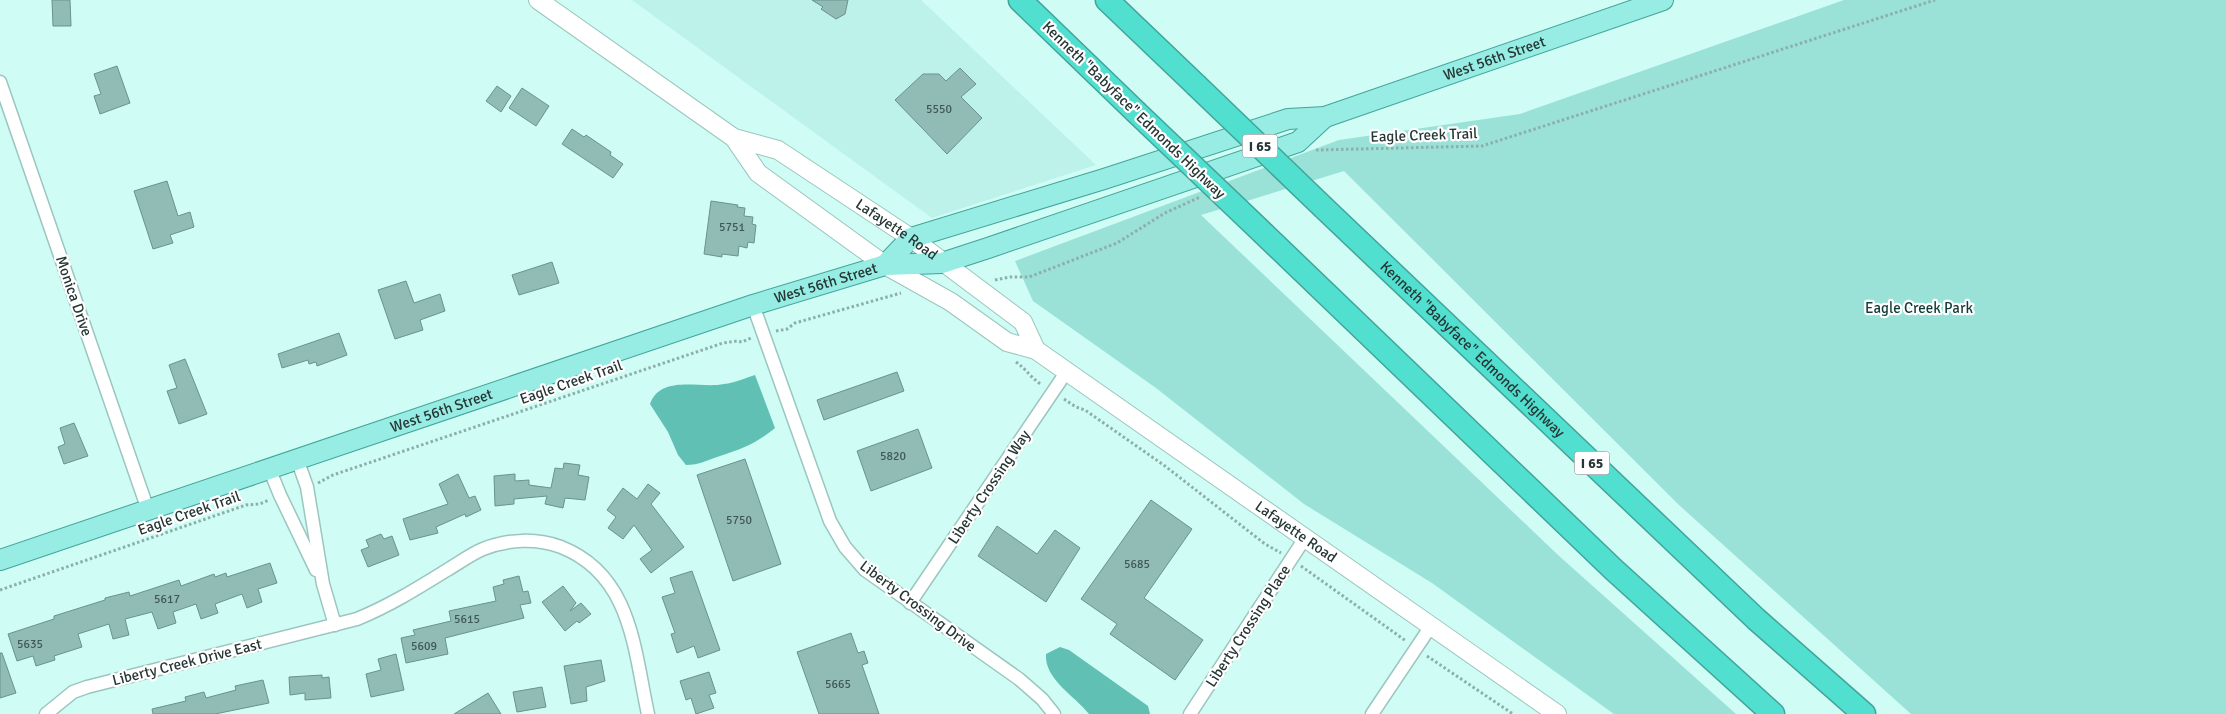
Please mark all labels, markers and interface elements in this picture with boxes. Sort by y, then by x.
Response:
street label: Kenneth "Babyface" Edmonds Highway [1039,17,1229,203]
street label: West 56th Street [1441,32,1548,84]
house number: 5550 [926,102,952,117]
street label: Eagle Creek Trail [1370,124,1478,146]
road number: I 65 [1242,134,1278,158]
street label: Lafayette Road [852,195,941,264]
house number: 5751 [719,220,745,235]
street label: Monica Drive [52,254,96,338]
street label: Kenneth "Babyface" Edmonds Highway [1377,257,1569,441]
street label: West 56th Street [772,259,879,307]
park label: Eagle Creek Park [1865,299,1973,317]
street label: Eagle Creek Trail [517,356,625,408]
street label: West 56th Street [388,385,495,436]
street label: Liberty Crossing Way [944,426,1034,548]
house number: 5820 [880,449,906,464]
road number: I 65 [1574,452,1610,474]
street label: Eagle Creek Trail [135,487,243,539]
street label: Lafayette Road [1252,497,1340,566]
house number: 5750 [726,513,752,528]
street label: Liberty Crossing Drive [856,556,980,656]
house number: 5685 [1124,557,1150,572]
street label: Liberty Crossing Place [1202,561,1294,691]
house number: 5617 [154,592,180,607]
house number: 5615 [454,612,480,627]
street label: Liberty Creek Drive East [110,635,264,689]
house number: 5635 [17,637,43,652]
house number: 5609 [411,639,437,654]
house number: 5665 [825,677,851,692]

